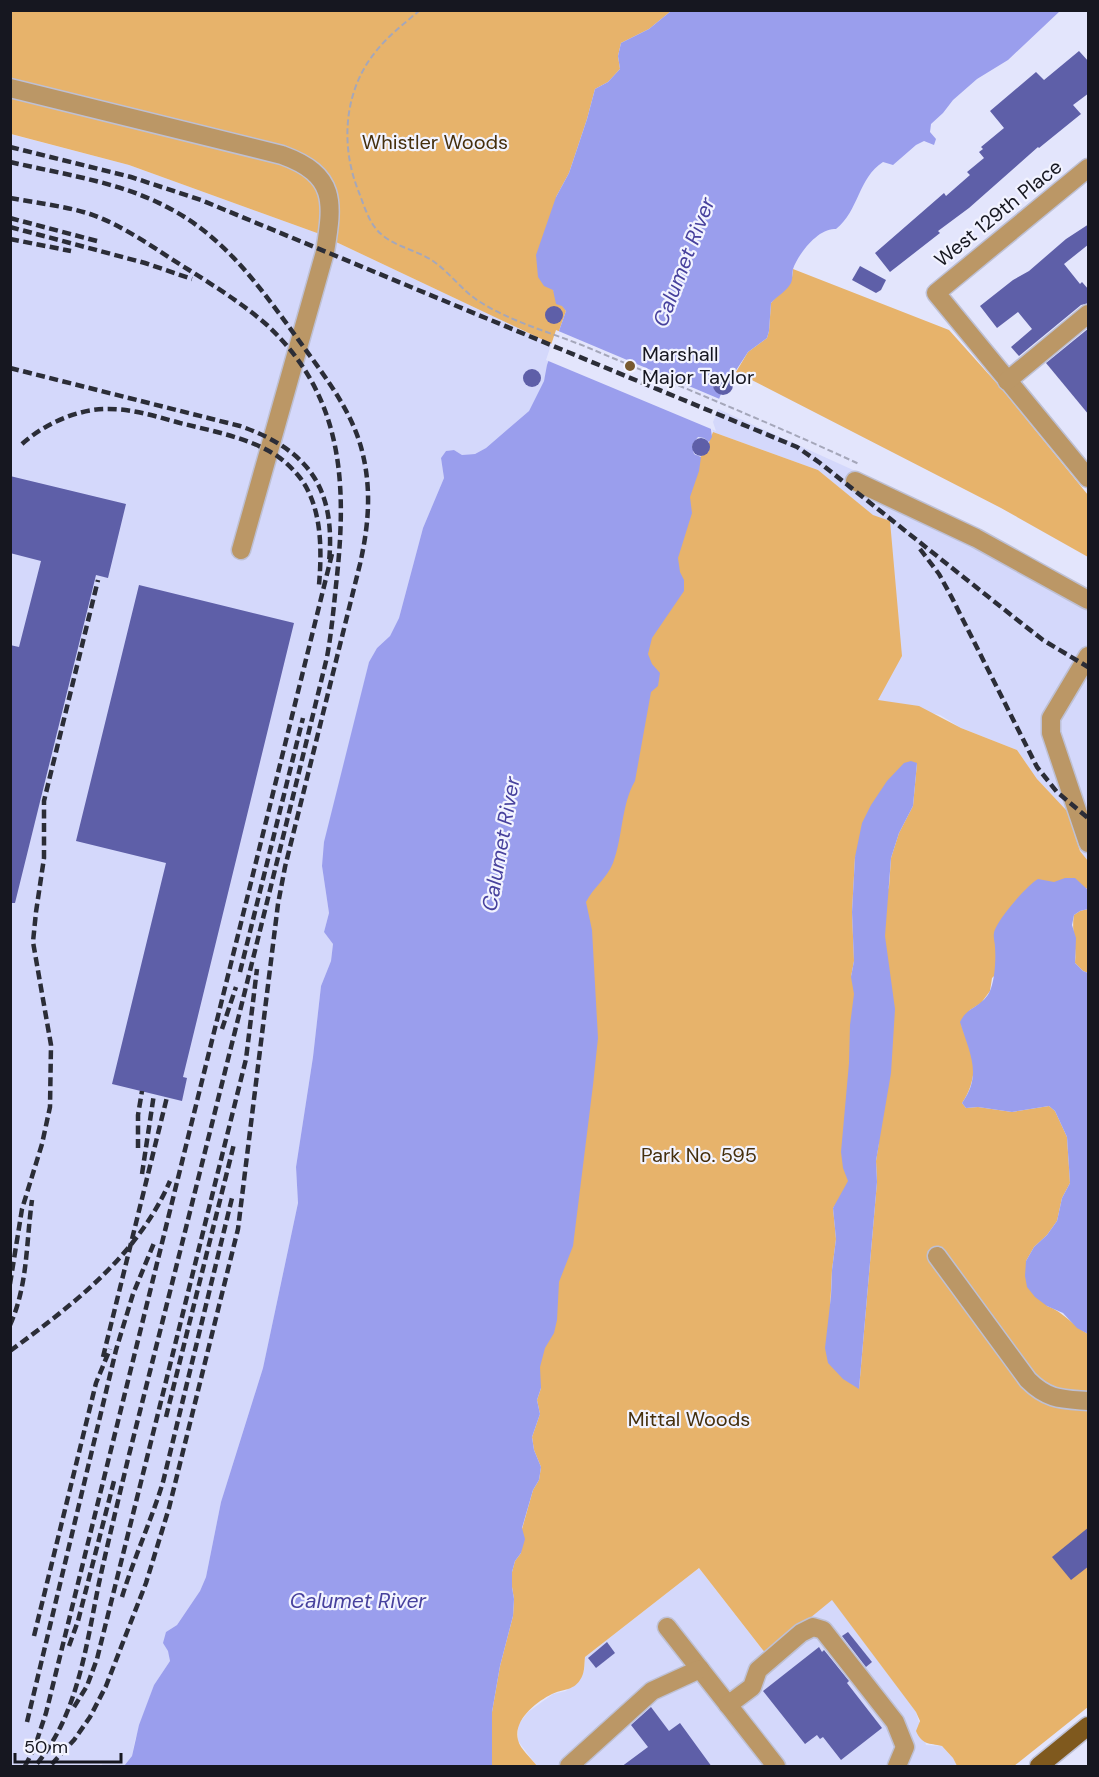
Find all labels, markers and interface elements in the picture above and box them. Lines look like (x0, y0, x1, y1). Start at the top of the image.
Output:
park label: Whistler Woods (362, 129, 508, 155)
street label: West 129th Place (929, 154, 1067, 272)
water label: Calumet River (647, 192, 722, 331)
place label: Marshall Major Taylor (642, 341, 754, 390)
marker: Marshall Major Taylor (623, 359, 637, 373)
water label: Calumet River (475, 773, 527, 914)
park label: Park No. 595 (641, 1142, 757, 1168)
park label: Mittal Woods (628, 1406, 750, 1432)
water label: Calumet River (290, 1587, 427, 1615)
scale bar (15, 1726, 122, 1764)
text: 50 m (24, 1735, 68, 1759)

